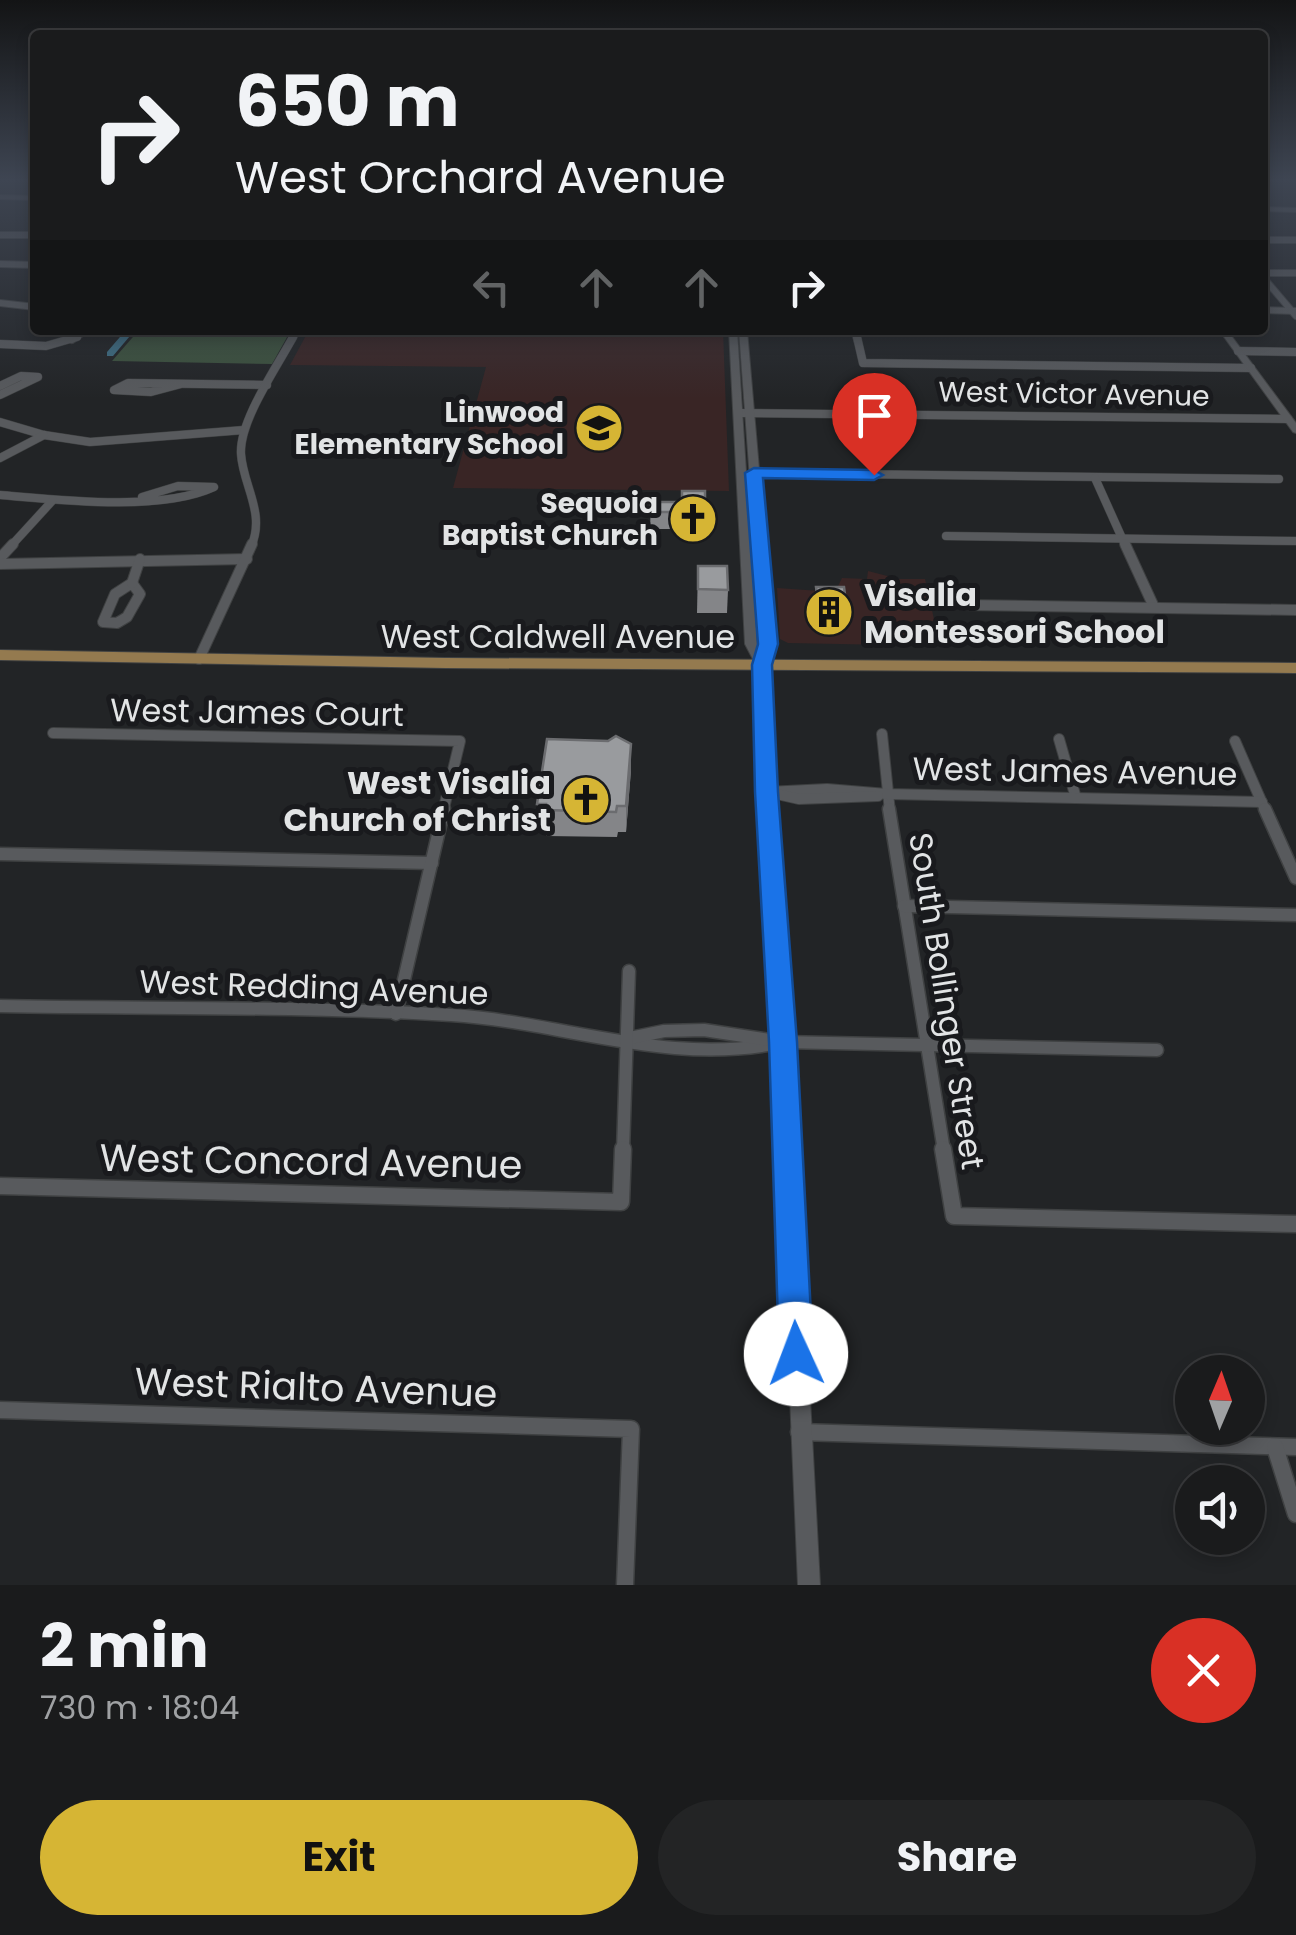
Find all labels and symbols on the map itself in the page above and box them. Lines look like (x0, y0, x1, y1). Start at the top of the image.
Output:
street label: West Victor Avenue (938, 372, 1210, 416)
pin (832, 373, 917, 476)
place label: Linwood Elementary School (295, 393, 564, 464)
school or university icon: Linwood Elementary School (573, 402, 625, 454)
place label: Sequoia Baptist Church (442, 484, 658, 555)
church icon: Sequoia Baptist Church (667, 493, 719, 545)
place label: Visalia Montessori School (864, 572, 1165, 654)
building icon: Visalia Montessori School (803, 586, 855, 638)
street label: West Caldwell Avenue (381, 614, 735, 659)
street label: West James Court (110, 687, 404, 737)
street label: West James Avenue (912, 746, 1238, 796)
place label: West Visalia Church of Christ (283, 760, 551, 842)
church icon: West Visalia Church of Christ (560, 774, 612, 826)
street label: South Bollinger Street (898, 829, 996, 1173)
street label: West Redding Avenue (139, 958, 489, 1016)
street label: West Concord Avenue (99, 1131, 523, 1191)
position arrow (744, 1302, 848, 1406)
street label: West Rialto Avenue (134, 1354, 498, 1420)
north arrow (1175, 1355, 1265, 1445)

